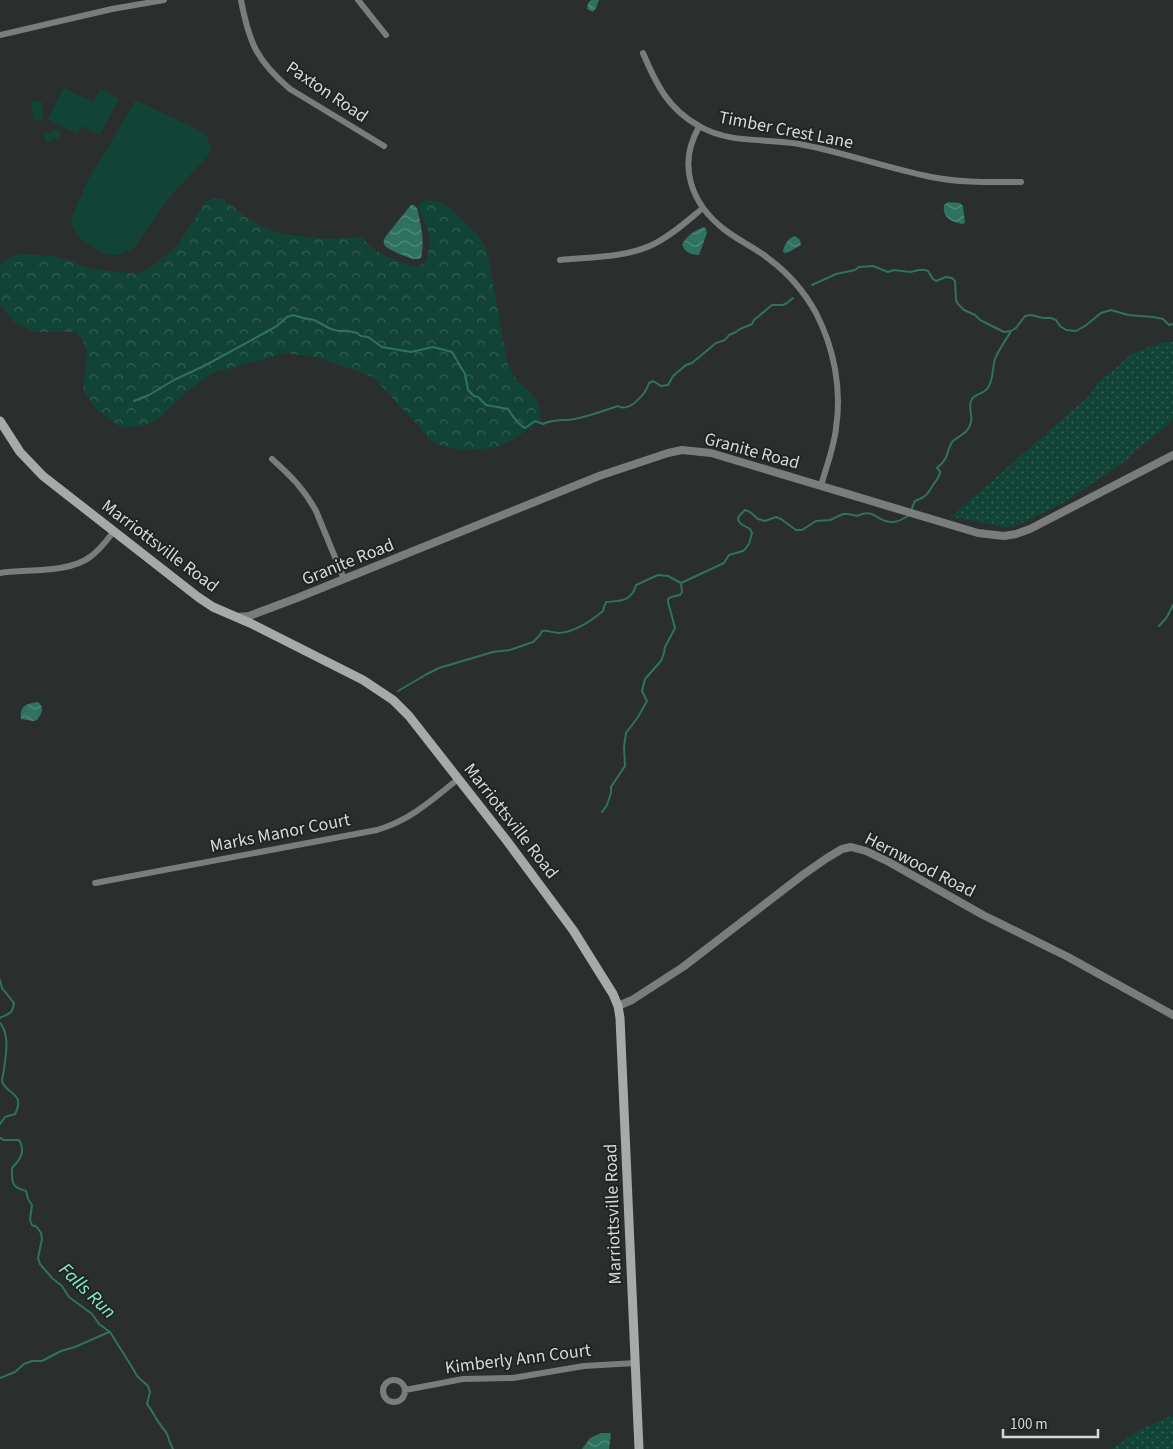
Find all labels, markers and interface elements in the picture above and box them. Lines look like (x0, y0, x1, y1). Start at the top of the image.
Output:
street label: Paxton Road (281, 55, 373, 129)
street label: Timber Crest Lane (717, 105, 855, 155)
street label: Granite Road (702, 426, 802, 476)
street label: Marriottsville Road (96, 494, 224, 598)
street label: Granite Road (298, 532, 398, 592)
street label: Marriottsville Road (458, 758, 564, 884)
street label: Marks Manor Court (208, 807, 352, 859)
street label: Hernwood Road (860, 826, 980, 904)
street label: Marriottsville Road (598, 1143, 628, 1285)
water label: Falls Run (52, 1257, 122, 1325)
street label: Kimberly Ann Court (444, 1338, 592, 1380)
scale bar (1003, 1406, 1098, 1438)
text: 100 m (1010, 1414, 1048, 1435)

